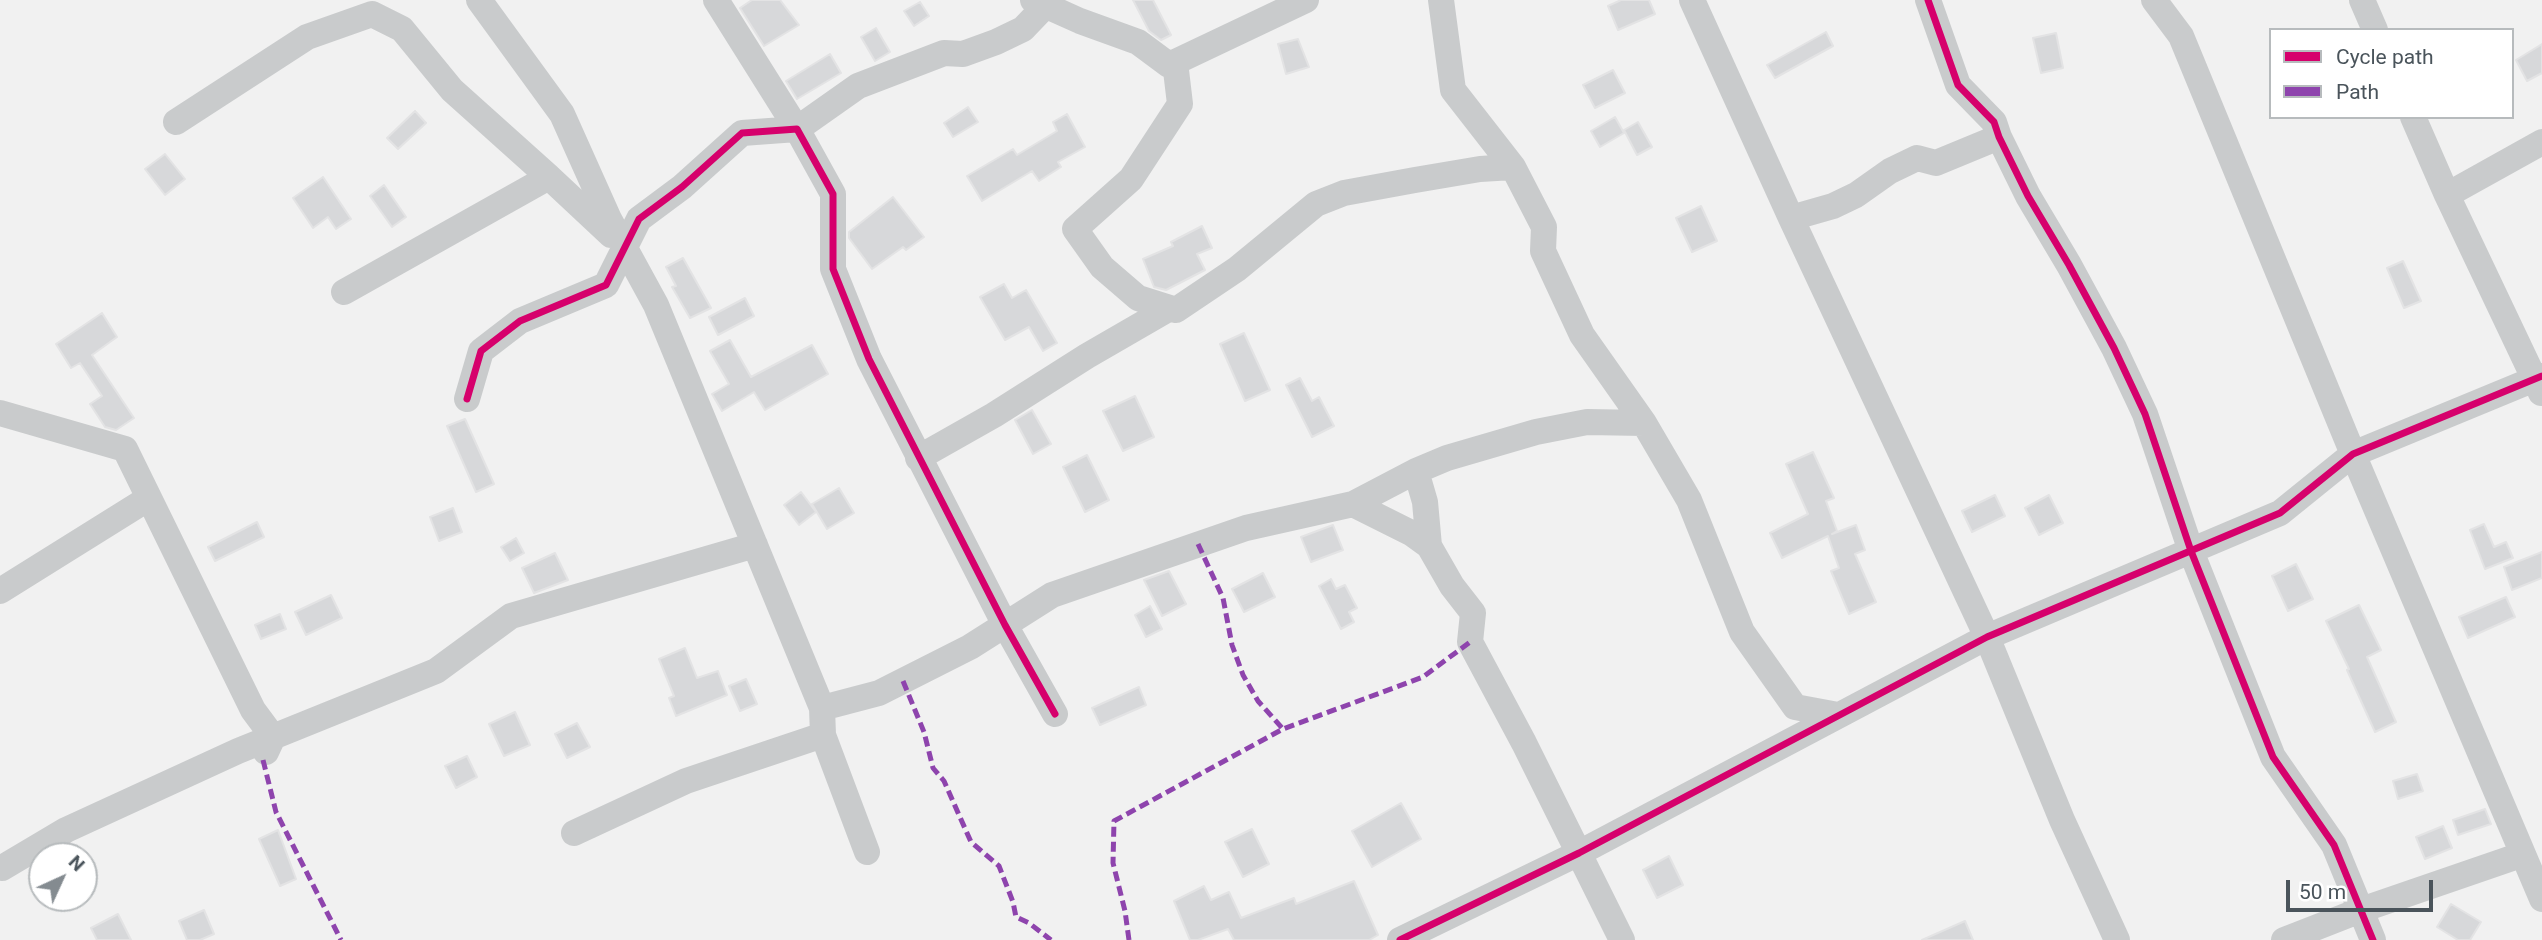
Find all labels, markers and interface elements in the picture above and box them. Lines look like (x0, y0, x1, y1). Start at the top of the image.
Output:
legend (2269, 28, 2514, 119)
text: Cycle path (2336, 45, 2434, 69)
text: Path (2336, 80, 2379, 104)
north arrow (28, 842, 98, 912)
text: N (64, 850, 90, 876)
scale bar (2290, 866, 2437, 910)
text: 50 m (2299, 880, 2346, 904)

